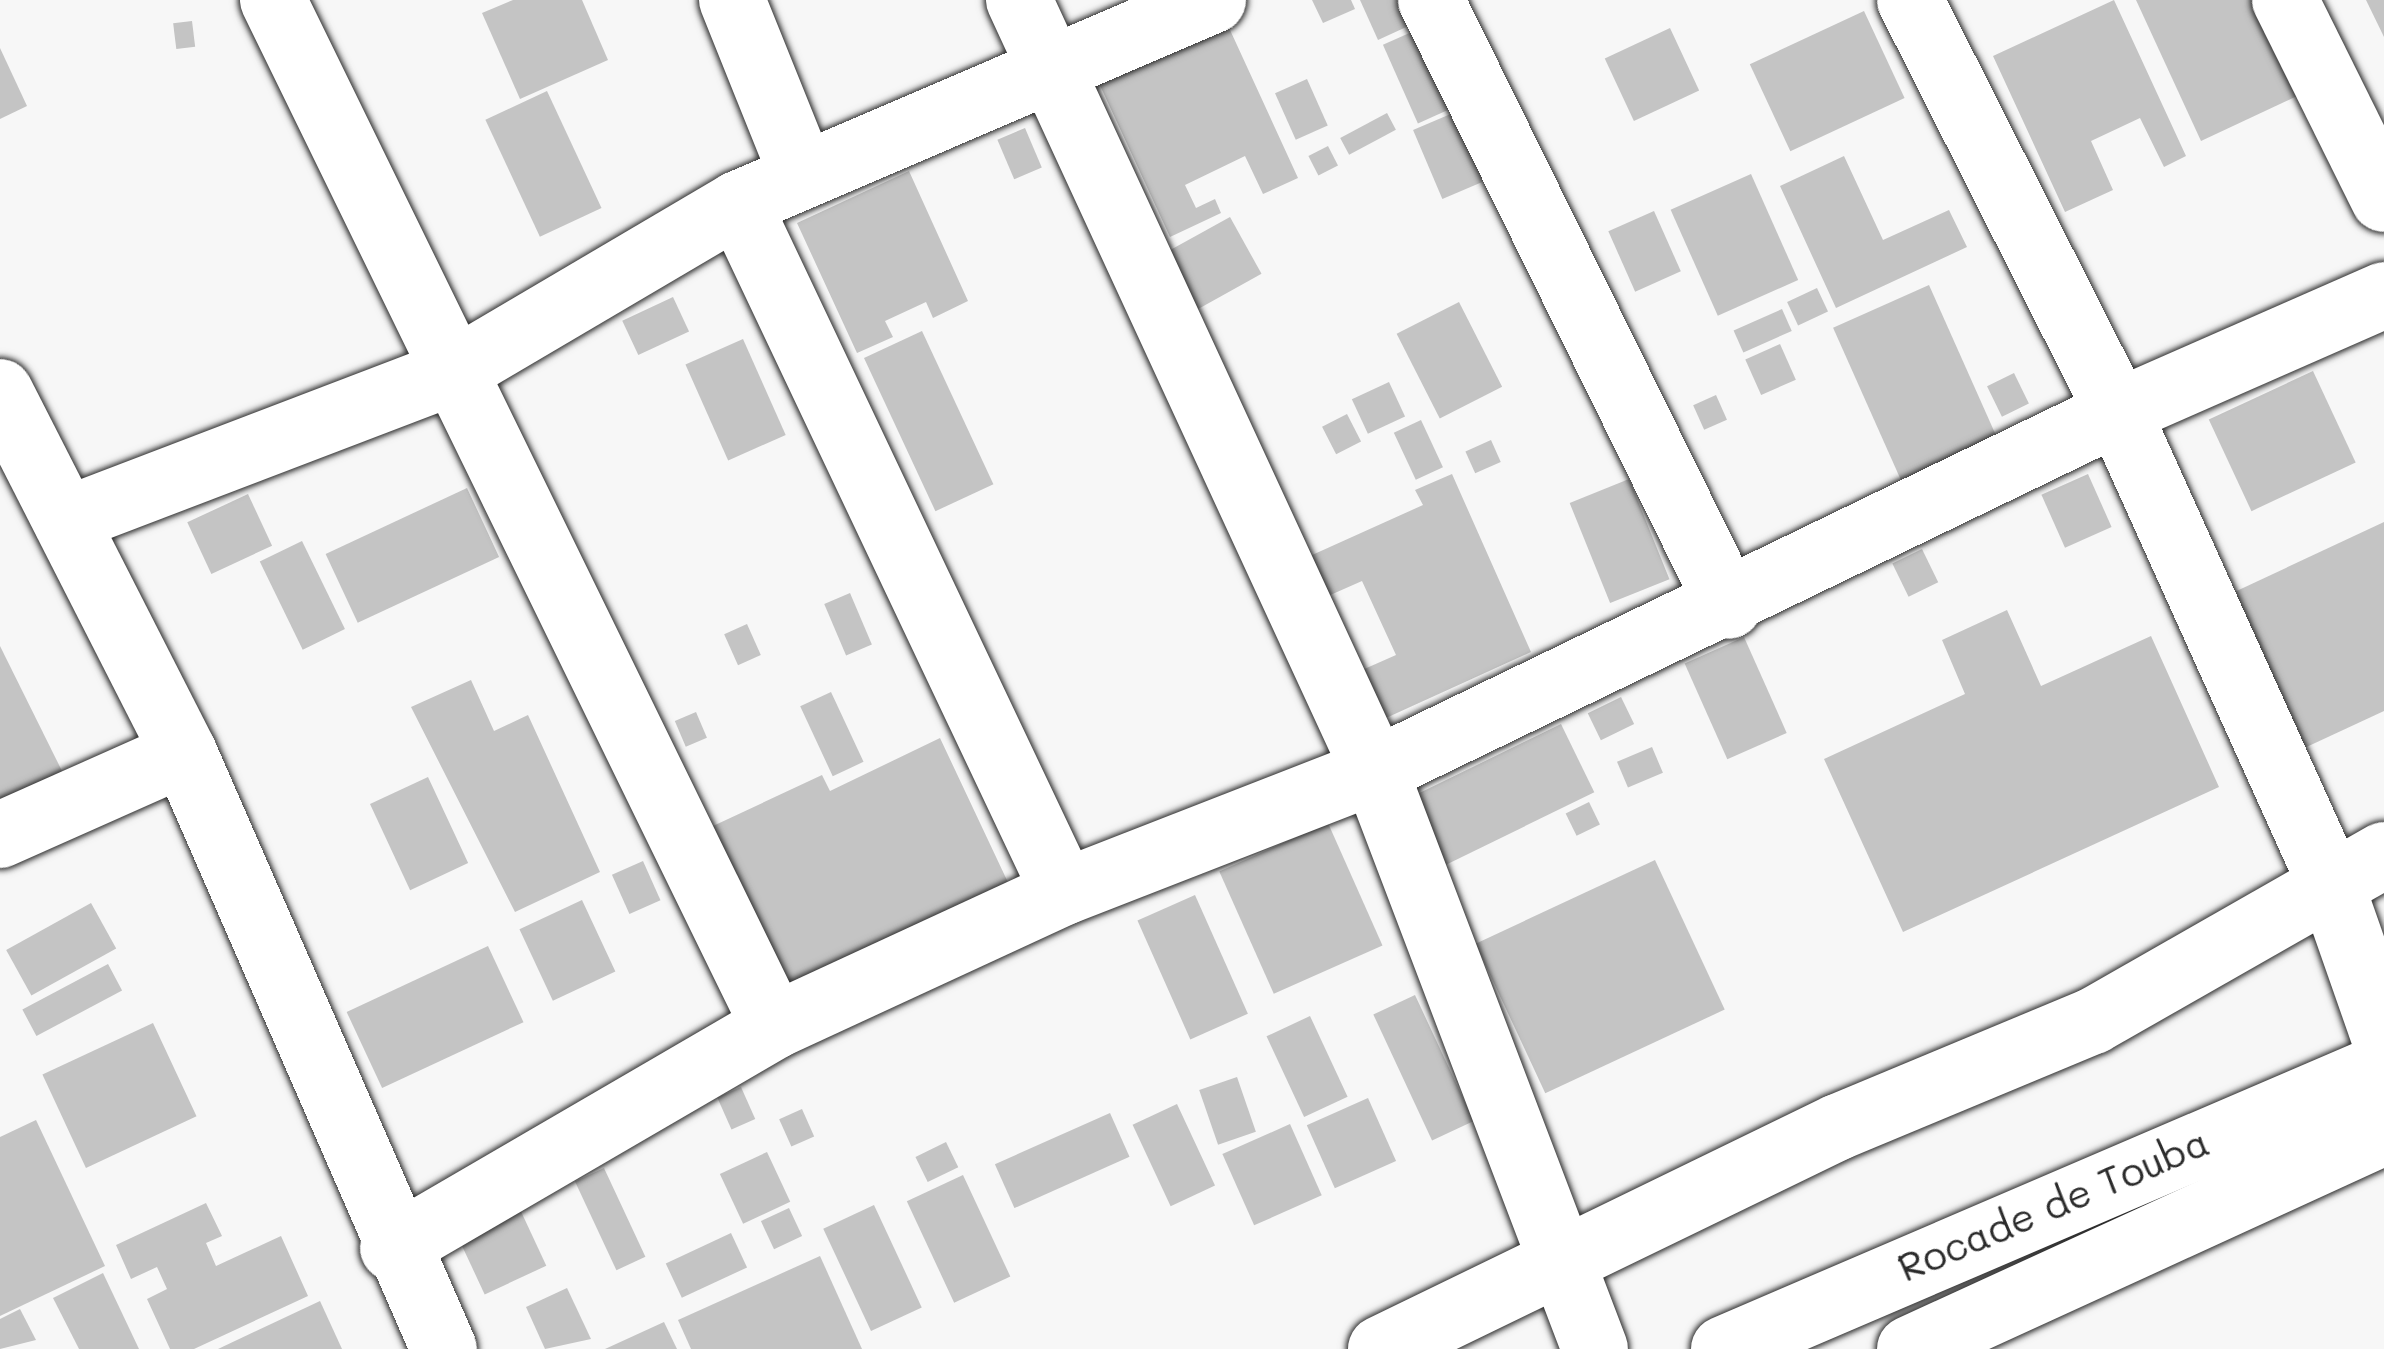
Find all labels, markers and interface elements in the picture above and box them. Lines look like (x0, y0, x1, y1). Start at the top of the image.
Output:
street label: Rocade de Touba (1890, 1117, 2216, 1291)

